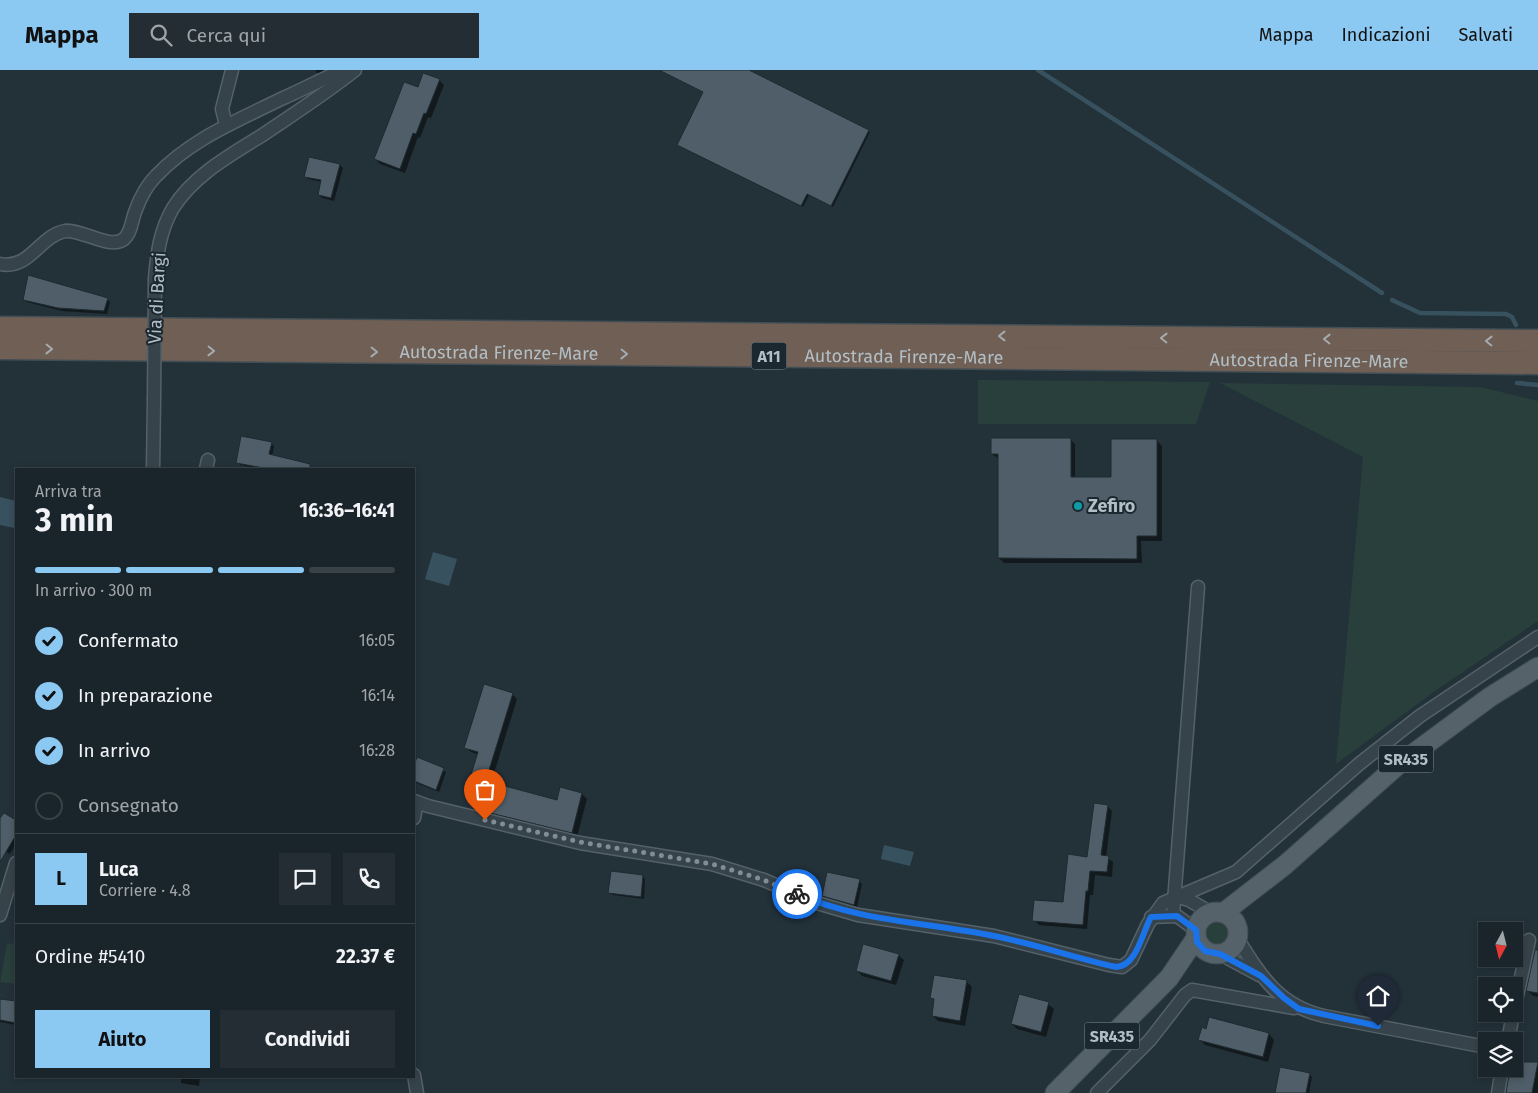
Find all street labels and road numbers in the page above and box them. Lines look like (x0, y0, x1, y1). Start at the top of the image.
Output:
street label: Via di Bargi (144, 251, 170, 345)
street label: Autostrada Firenze-Mare (399, 341, 599, 365)
road number: A11 (752, 342, 786, 370)
street label: Autostrada Firenze-Mare (804, 345, 1004, 369)
street label: Autostrada Firenze-Mare (1209, 349, 1408, 373)
road number: SR435 (1378, 746, 1434, 772)
road number: SR435 (1084, 1022, 1140, 1049)

